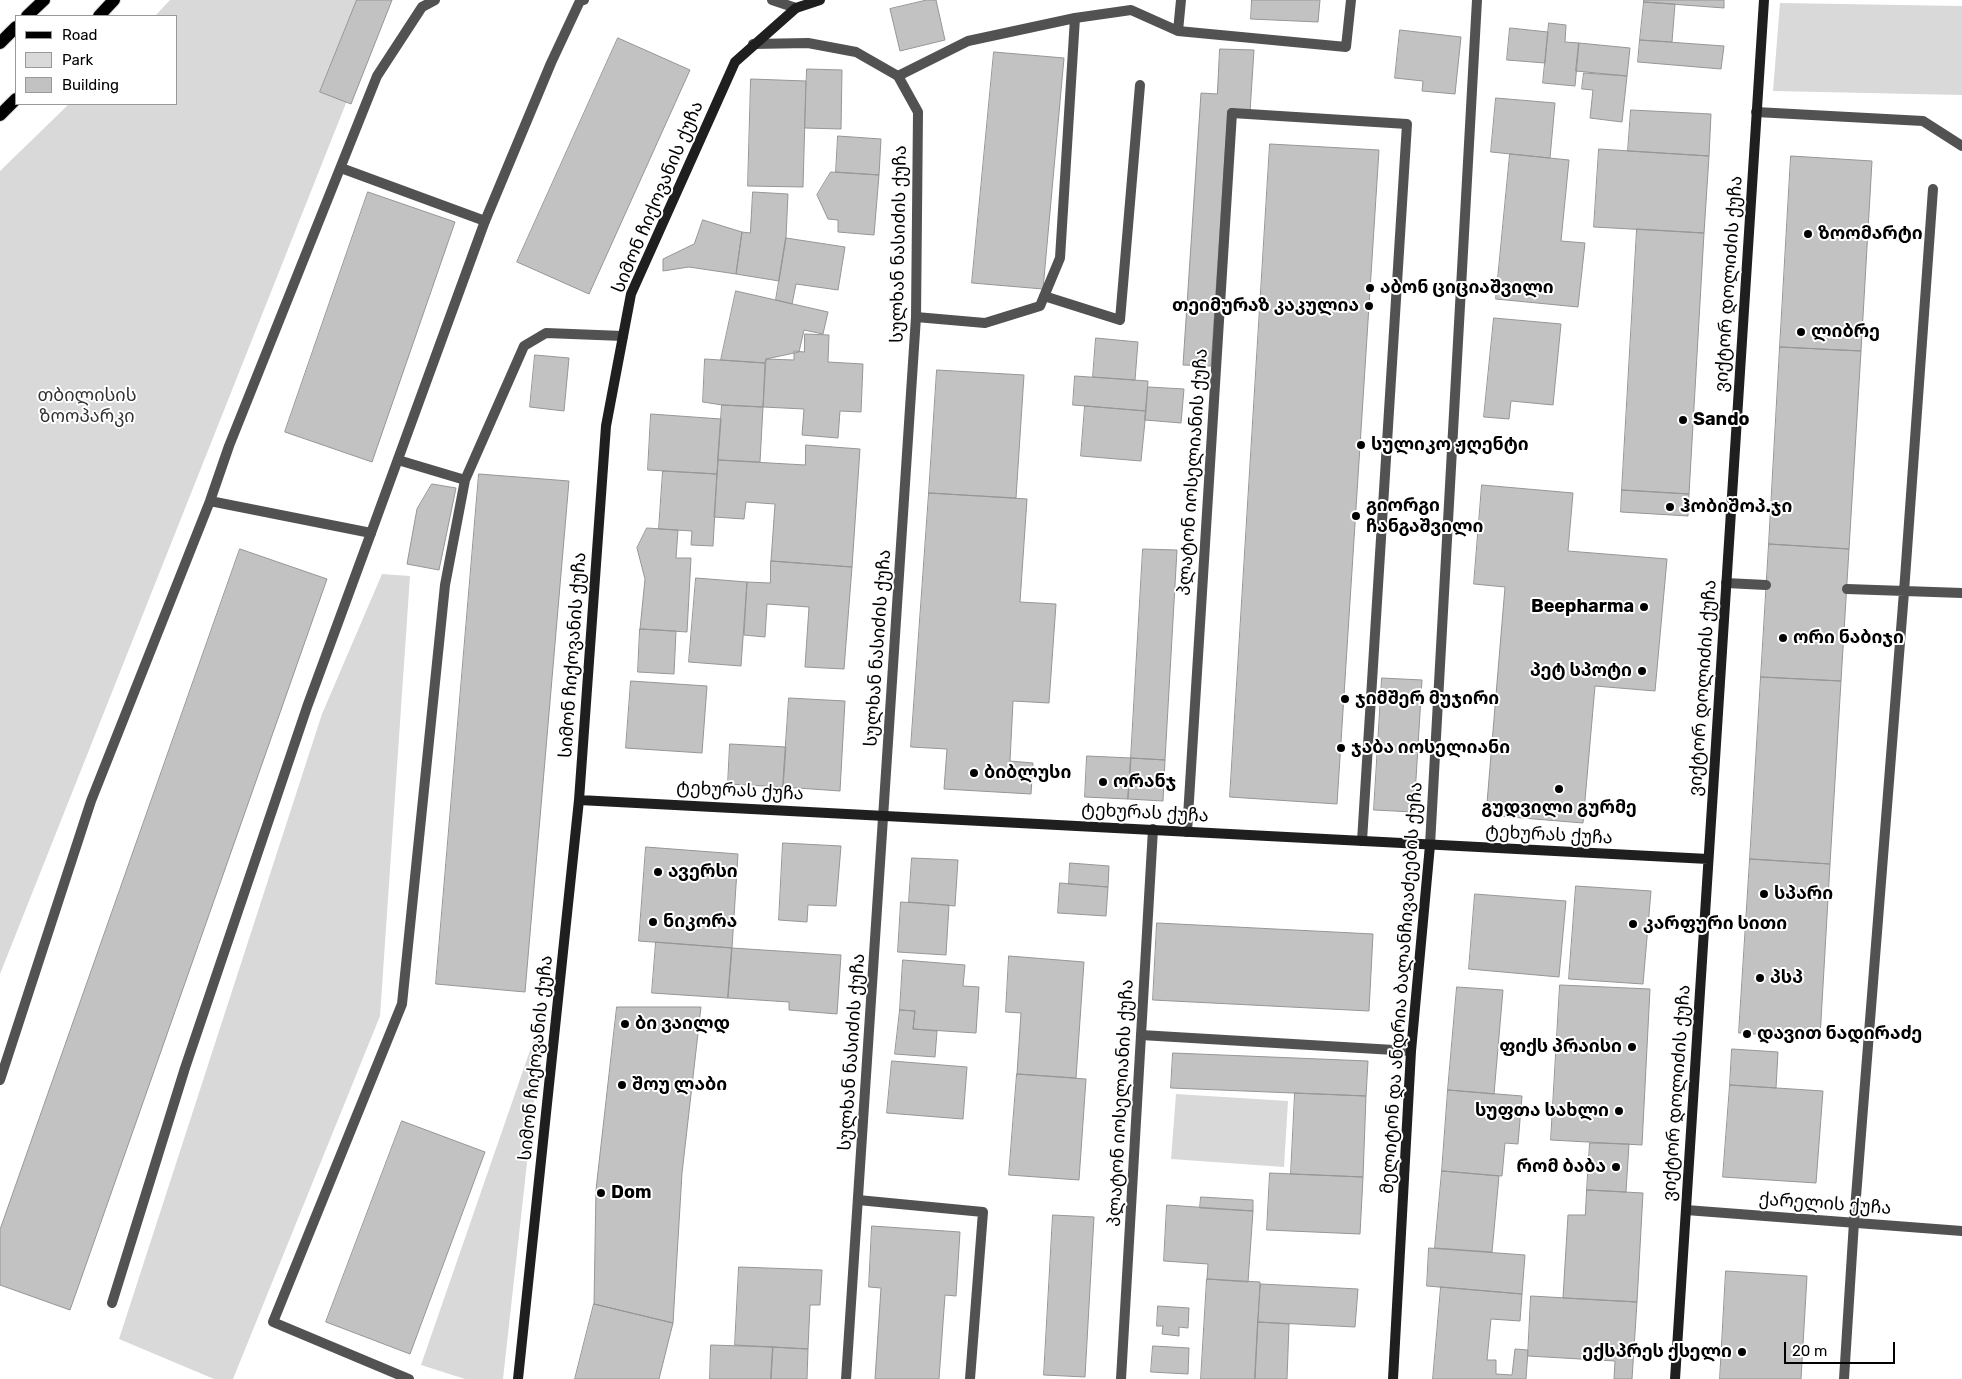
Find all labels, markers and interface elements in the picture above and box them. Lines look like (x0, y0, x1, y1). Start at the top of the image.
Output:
legend (15, 15, 178, 105)
text: Road (62, 26, 98, 44)
text: Park (62, 51, 93, 69)
text: Building (62, 76, 119, 94)
street label: სიმონ ჩიქოვანის ქუჩა (608, 98, 708, 296)
street label: სულხან ნასიძის ქუჩა (886, 145, 912, 343)
street label: ვიქტორ დოლიძის ქუჩა (1711, 175, 1747, 393)
place label: ზოომარტი (1818, 223, 1923, 245)
marker: ზოომარტი (1802, 228, 1814, 240)
place label: აბონ ციციაშვილი (1380, 277, 1554, 299)
marker: აბონ ციციაშვილი (1364, 282, 1376, 294)
place label: თეიმურაზ კაკულია (1172, 295, 1359, 317)
marker: თეიმურაზ კაკულია (1363, 300, 1375, 312)
place label: ლიბრე (1811, 321, 1880, 343)
marker: ლიბრე (1795, 326, 1807, 338)
street label: პლატონ იოსელიანის ქუჩა (1174, 348, 1212, 596)
park label: თბილისის ზოოპარკი (37, 385, 137, 428)
place label: Sando (1693, 409, 1749, 431)
marker: Sando (1677, 414, 1689, 426)
place label: სულიკო ჟღენტი (1371, 434, 1529, 456)
marker: სულიკო ჟღენტი (1355, 439, 1367, 451)
place label: გიორგი ჩანგაშვილი (1366, 495, 1483, 538)
place label: ჰობიშოპ.ჯი (1680, 496, 1792, 518)
marker: ჰობიშოპ.ჯი (1664, 501, 1676, 513)
marker: გიორგი ჩანგაშვილი (1350, 510, 1362, 522)
street label: სულხან ნასიძის ქუჩა (860, 549, 896, 747)
street label: სიმონ ჩიქოვანის ქუჩა (555, 551, 591, 759)
street label: ვიქტორ დოლიძის ქუჩა (1685, 579, 1721, 797)
place label: Beepharma (1531, 596, 1634, 618)
marker: Beepharma (1638, 601, 1650, 613)
place label: ორი ნაბიჯი (1793, 627, 1904, 649)
marker: ორი ნაბიჯი (1777, 632, 1789, 644)
place label: პეტ სპოტი (1530, 660, 1632, 682)
marker: პეტ სპოტი (1636, 665, 1648, 677)
place label: ჯიმშერ მუჯირი (1355, 688, 1499, 710)
marker: ჯიმშერ მუჯირი (1339, 693, 1351, 705)
place label: ჯაბა იოსელიანი (1351, 737, 1510, 759)
marker: ჯაბა იოსელიანი (1335, 742, 1347, 754)
place label: ბიბლუსი (984, 762, 1071, 784)
marker: ბიბლუსი (968, 767, 980, 779)
place label: ორანჯ (1113, 771, 1176, 793)
marker: ორანჯ (1097, 776, 1109, 788)
street label: ტეხურას ქუჩა (676, 777, 804, 805)
street label: მელიტონ და ანდრია ბალანჩივაძეების ქუჩა (1377, 781, 1427, 1195)
marker: გუდვილი გურმე (1553, 783, 1565, 795)
place label: გუდვილი გურმე (1481, 797, 1637, 819)
street label: ტეხურას ქუჩა (1081, 799, 1209, 827)
street label: ტეხურას ქუჩა (1485, 821, 1613, 849)
place label: ავერსი (668, 861, 738, 883)
marker: ავერსი (652, 866, 664, 878)
place label: სპარი (1774, 883, 1833, 905)
marker: სპარი (1758, 888, 1770, 900)
place label: ნიკორა (663, 911, 737, 933)
place label: კარფური სითი (1643, 913, 1787, 935)
marker: ნიკორა (647, 916, 659, 928)
marker: კარფური სითი (1627, 918, 1639, 930)
street label: სულხან ნასიძის ქუჩა (834, 953, 870, 1151)
street label: სიმონ ჩიქოვანის ქუჩა (514, 954, 558, 1162)
place label: პსპ (1770, 967, 1803, 989)
marker: პსპ (1754, 972, 1766, 984)
street label: პლატონ იოსელიანის ქუჩა (1104, 979, 1138, 1227)
street label: ვიქტორ დოლიძის ქუჩა (1659, 984, 1695, 1202)
place label: ბი ვაილდ (635, 1013, 730, 1035)
marker: ბი ვაილდ (619, 1018, 631, 1030)
place label: დავით ნადირაძე (1757, 1023, 1922, 1045)
marker: დავით ნადირაძე (1741, 1028, 1753, 1040)
place label: ფიქს პრაისი (1499, 1036, 1622, 1058)
marker: ფიქს პრაისი (1626, 1041, 1638, 1053)
place label: შოუ ლაბი (632, 1074, 727, 1096)
marker: შოუ ლაბი (616, 1079, 628, 1091)
place label: სუფთა სახლი (1475, 1100, 1609, 1122)
marker: სუფთა სახლი (1613, 1105, 1625, 1117)
place label: რომ ბაბა (1517, 1156, 1606, 1178)
marker: რომ ბაბა (1610, 1161, 1622, 1173)
place label: Dom (611, 1182, 651, 1204)
marker: Dom (595, 1187, 607, 1199)
street label: ქარელის ქუჩა (1758, 1189, 1892, 1219)
scale bar (1787, 1332, 1898, 1364)
place label: ექსპრეს ქსელი (1582, 1341, 1732, 1363)
text: 20 m (1792, 1342, 1827, 1360)
marker: ექსპრეს ქსელი (1736, 1346, 1748, 1358)

